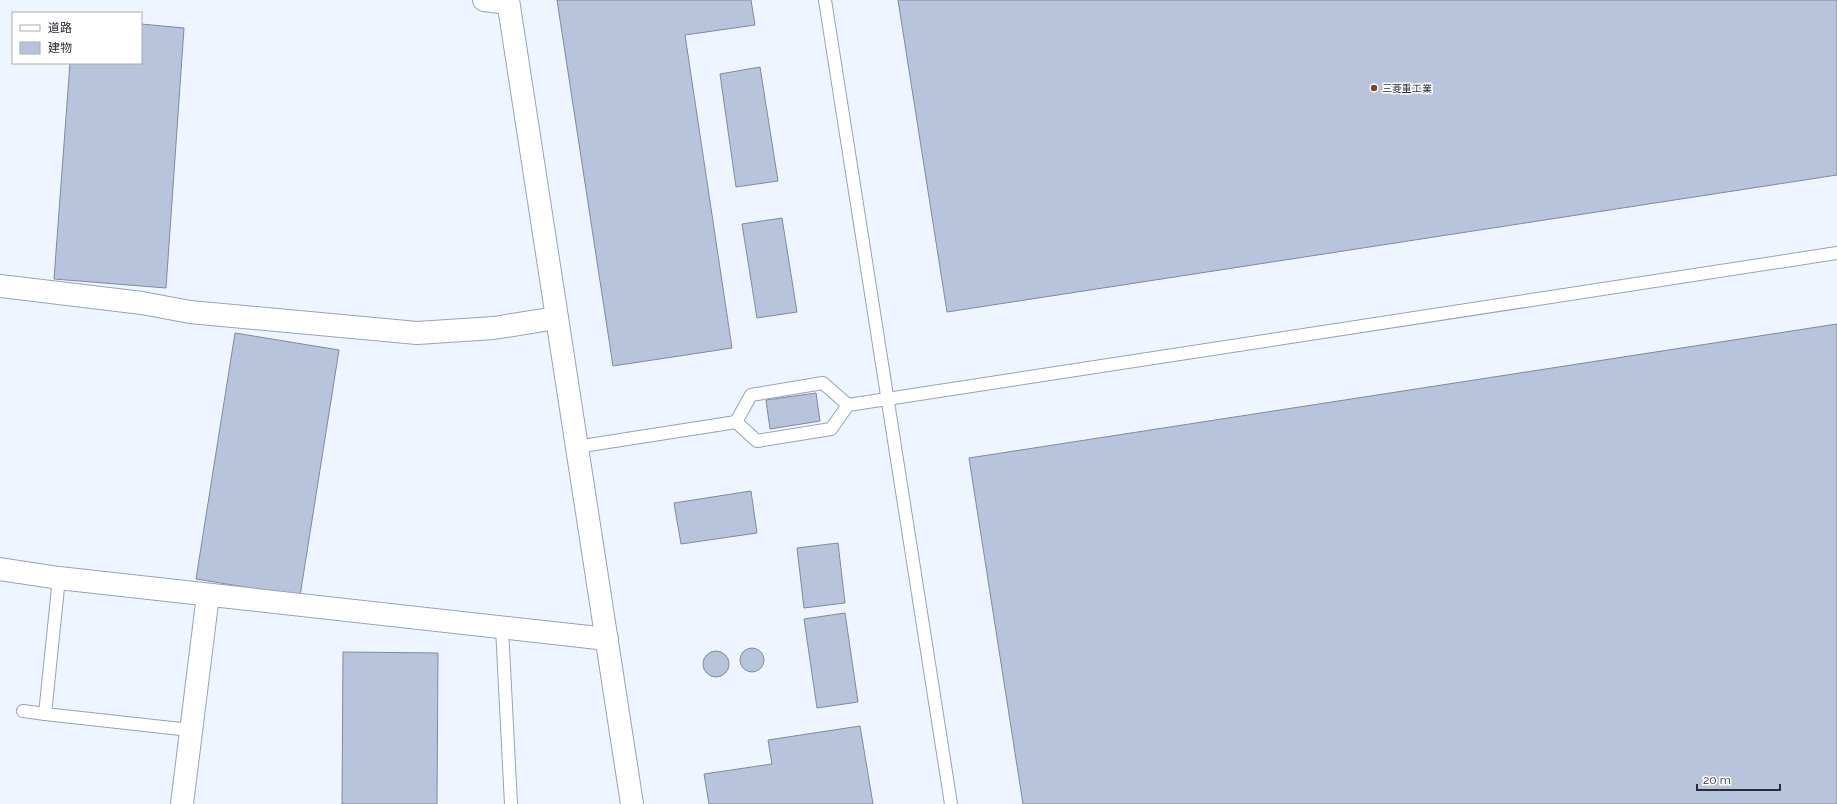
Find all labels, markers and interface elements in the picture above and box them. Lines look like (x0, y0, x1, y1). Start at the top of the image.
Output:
legend (12, 12, 142, 64)
text: 道路 (48, 21, 72, 35)
text: 建物 (48, 41, 72, 55)
marker: 三菱重工業 (1369, 83, 1379, 93)
place label: 三菱重工業 (1382, 83, 1432, 94)
scale bar (1697, 766, 1780, 792)
text: 20 m (1703, 773, 1731, 787)

